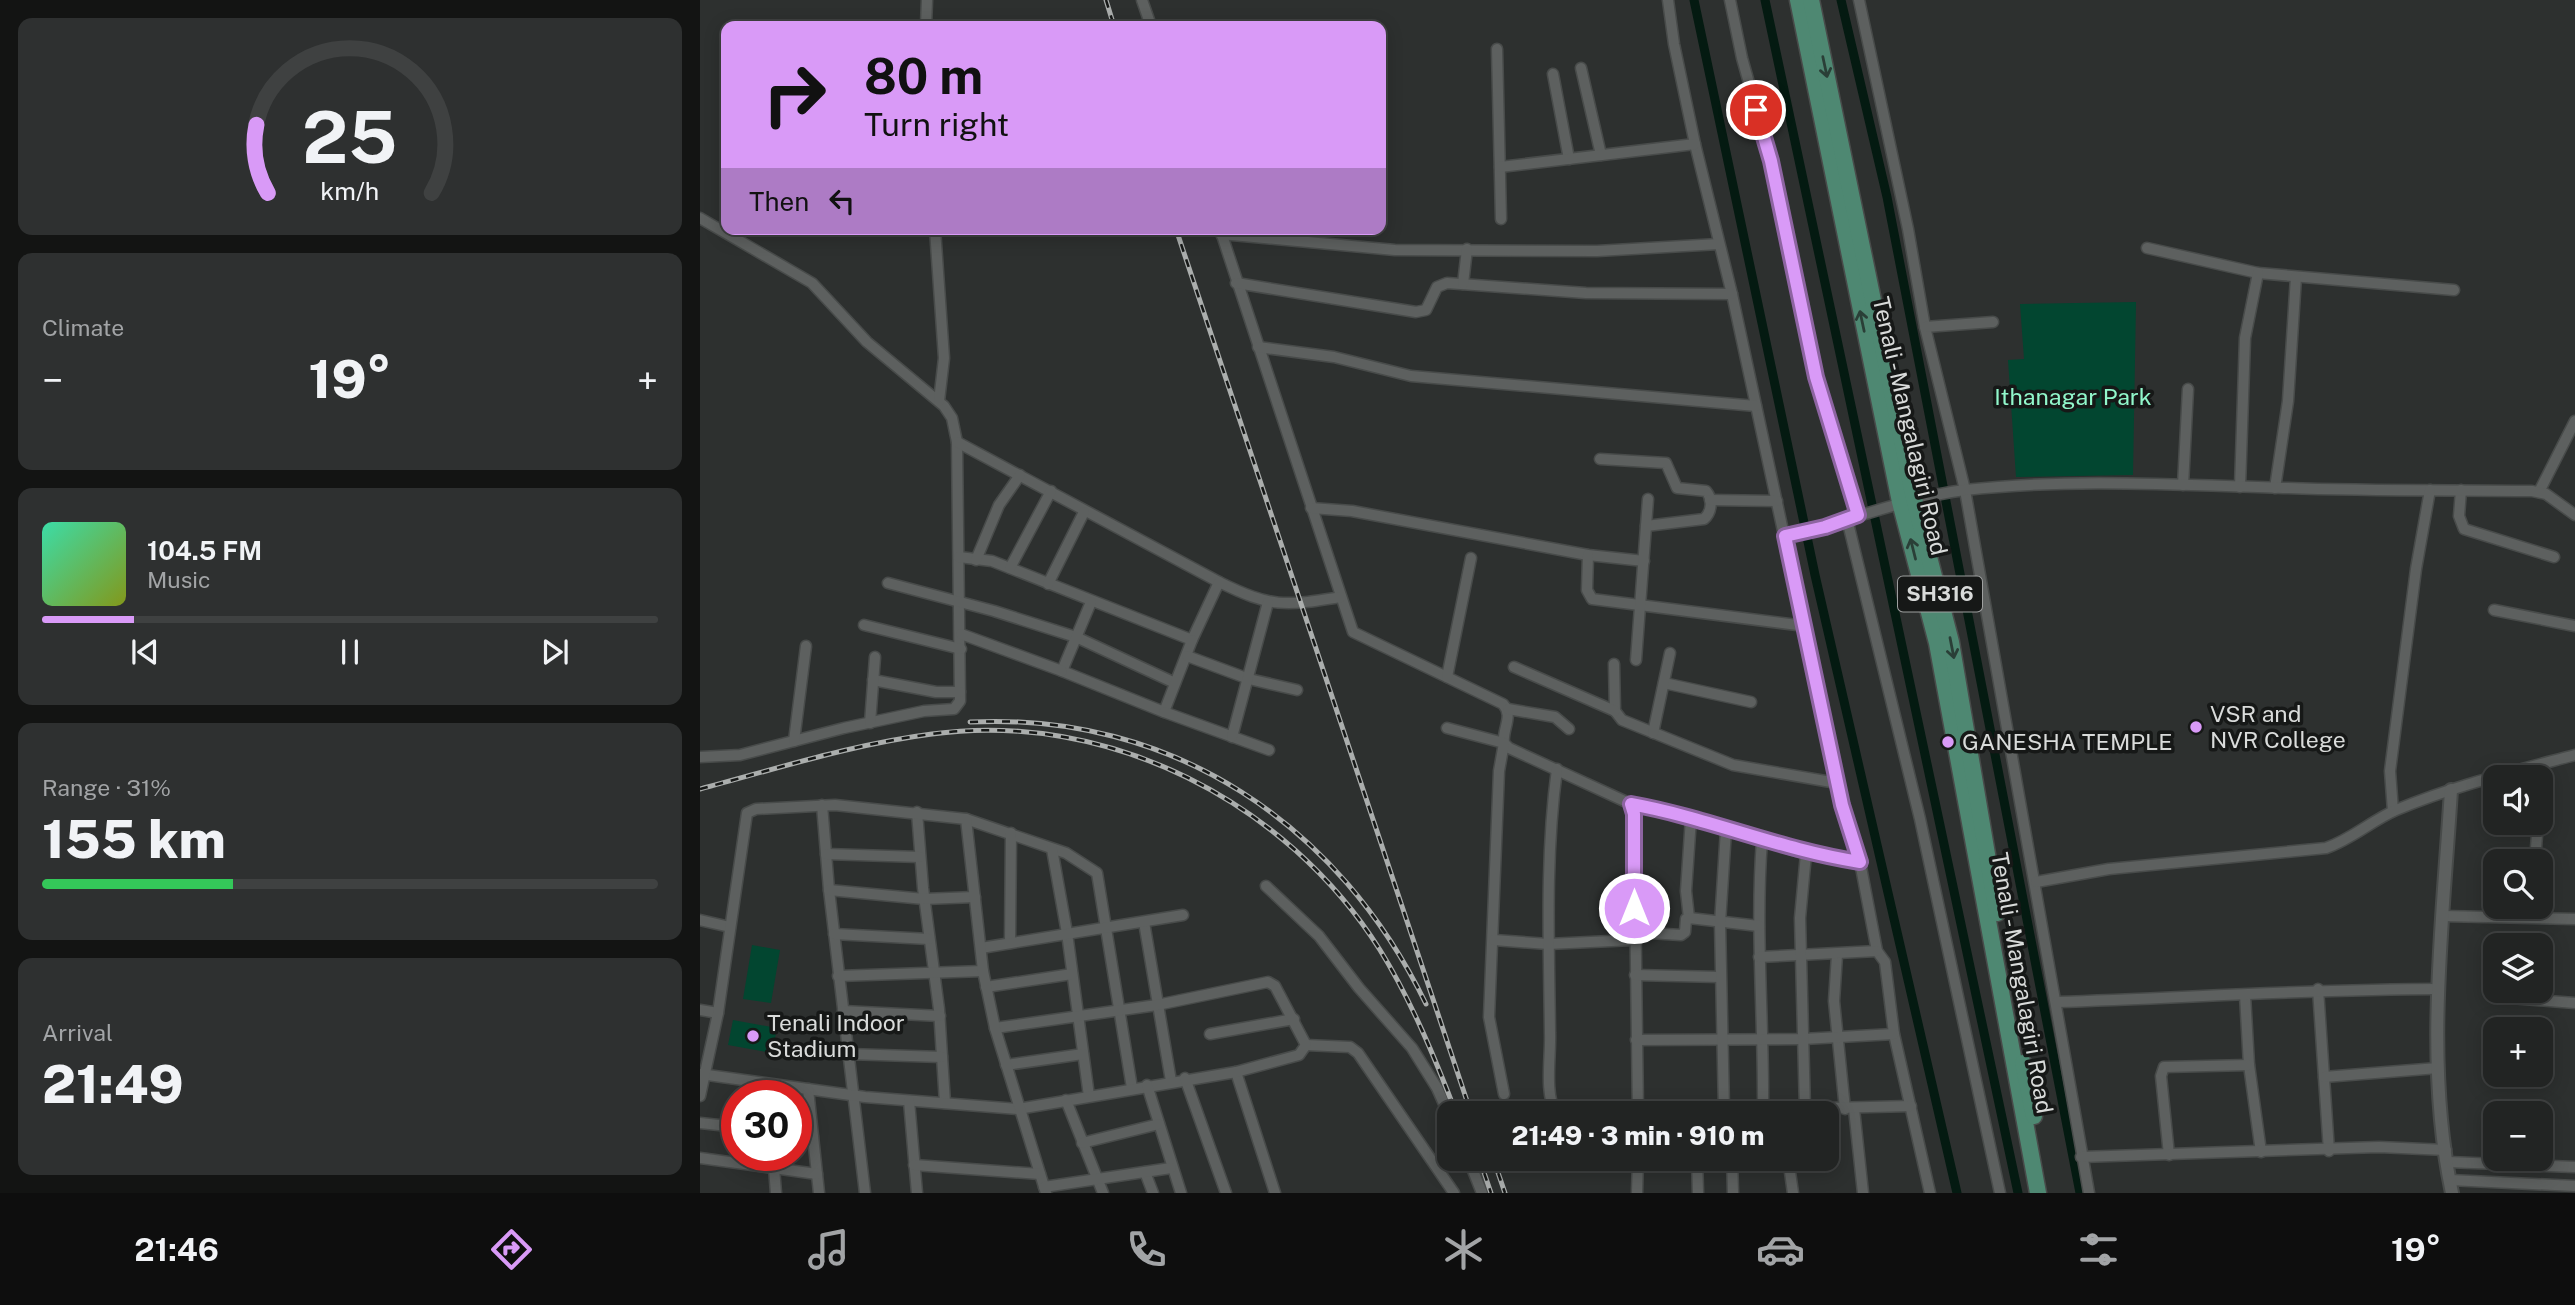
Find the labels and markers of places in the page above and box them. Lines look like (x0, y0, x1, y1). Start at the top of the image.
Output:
pin (1726, 80, 1786, 140)
place label: VSR and NVR College (2210, 700, 2346, 753)
marker: VSR and NVR College (2188, 719, 2204, 735)
place label: GANESHA TEMPLE (1962, 728, 2172, 755)
marker: GANESHA TEMPLE (1940, 734, 1956, 750)
place label: Tenali Indoor Stadium (767, 1009, 905, 1062)
marker: Tenali Indoor Stadium (745, 1028, 761, 1044)

